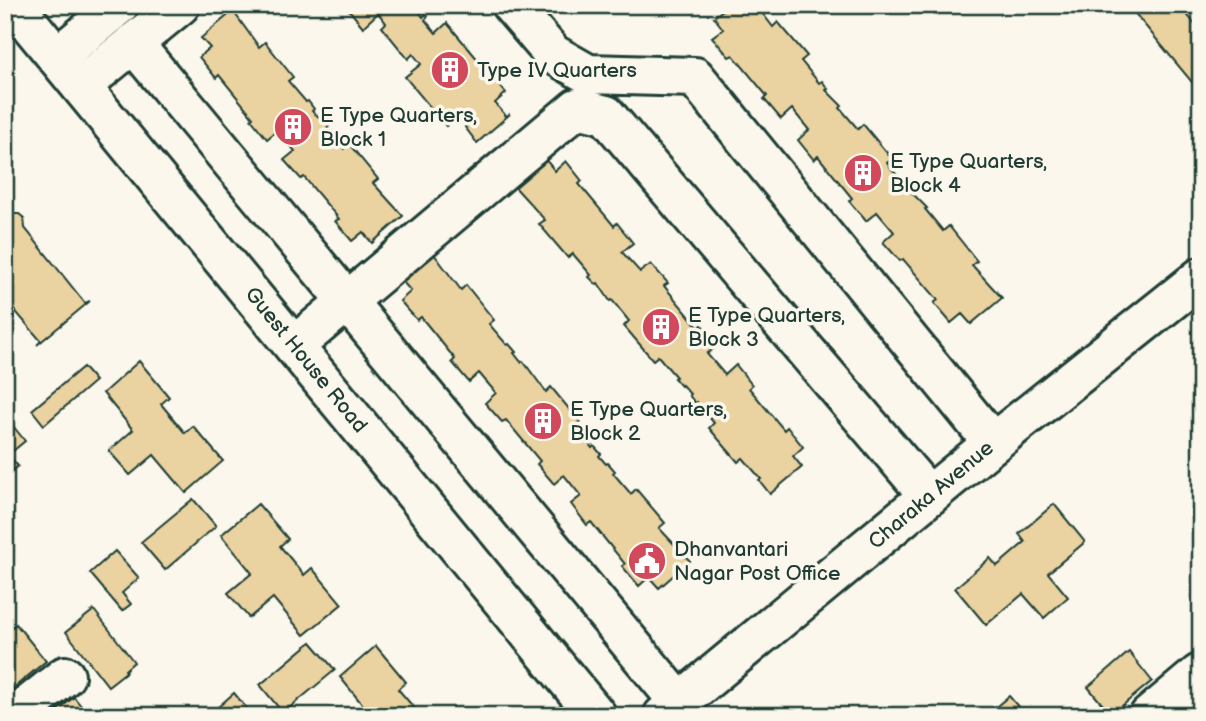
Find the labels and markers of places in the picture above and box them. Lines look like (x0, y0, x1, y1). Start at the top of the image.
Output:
building icon: Type IV Quarters (429, 49, 471, 91)
place label: Type IV Quarters (477, 58, 637, 83)
place label: E Type Quarters, Block 1 (320, 103, 477, 152)
building icon: E Type Quarters, Block 1 (272, 106, 314, 148)
place label: E Type Quarters, Block 4 (890, 149, 1047, 198)
building icon: E Type Quarters, Block 4 (842, 152, 884, 194)
place label: E Type Quarters, Block 3 (688, 303, 845, 352)
building icon: E Type Quarters, Block 3 (640, 306, 682, 348)
place label: E Type Quarters, Block 2 (570, 397, 727, 446)
building icon: E Type Quarters, Block 2 (522, 400, 564, 442)
place label: Dhanvantari Nagar Post Office (674, 537, 840, 586)
public building icon: Dhanvantari Nagar Post Office (626, 540, 668, 582)

